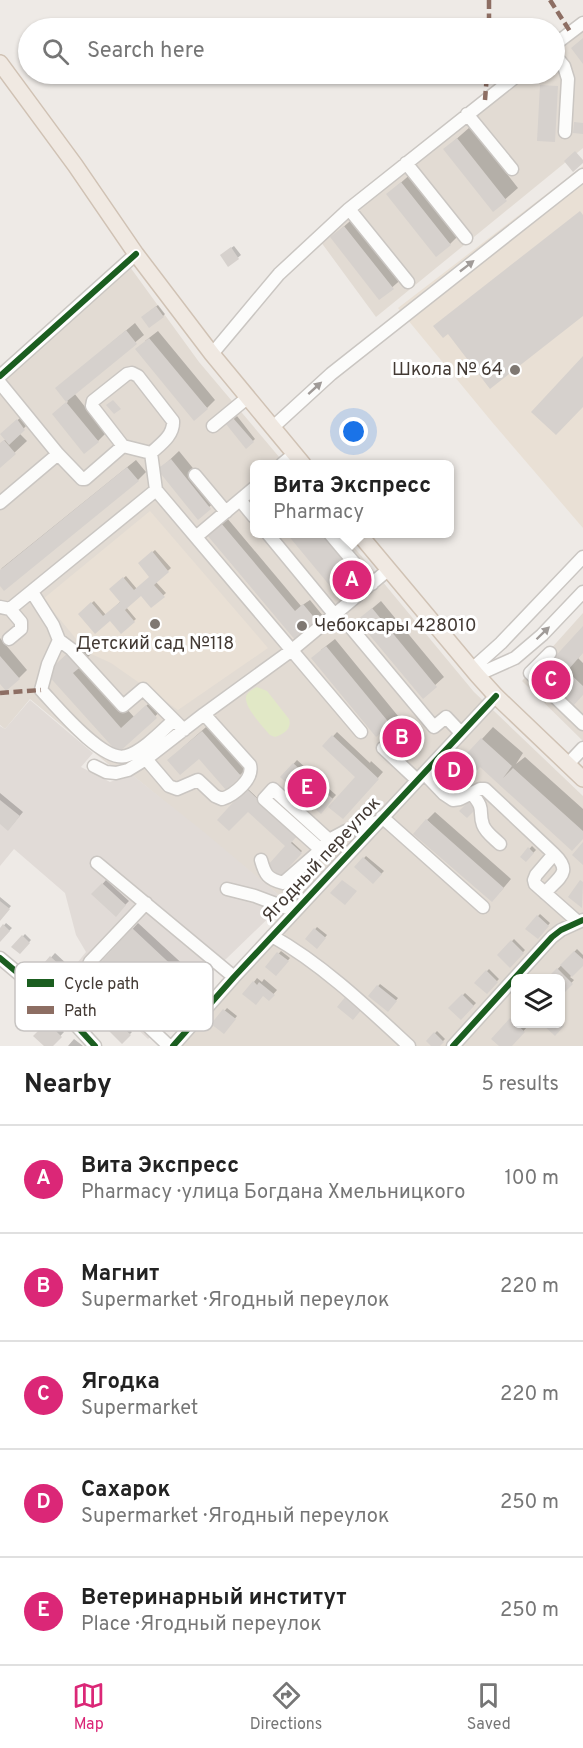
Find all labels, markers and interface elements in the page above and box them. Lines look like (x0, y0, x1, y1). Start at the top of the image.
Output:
search box (18, 18, 565, 84)
icon: search (39, 35, 72, 68)
text: Search here (87, 38, 205, 65)
one-way arrow (460, 261, 475, 273)
place label: Школа № 64 (392, 359, 503, 382)
marker: Школа № 64 (508, 363, 522, 377)
one-way arrow (308, 382, 322, 396)
your location (339, 417, 368, 446)
popup (250, 460, 454, 538)
text: Вита Экспресс (273, 473, 431, 500)
text: Pharmacy (273, 500, 364, 526)
pin: A (332, 558, 372, 602)
place label: Чебоксары 428010 (314, 615, 477, 638)
marker: Детский сад №118 (148, 617, 162, 631)
marker: Чебоксары 428010 (295, 619, 309, 633)
one-way arrow (536, 626, 551, 640)
place label: Детский сад №118 (76, 633, 234, 656)
pin: C (532, 658, 570, 702)
pin: B (382, 716, 422, 760)
pin: D (434, 748, 474, 794)
pin: E (288, 766, 326, 810)
street label: Ягодный переулок (258, 792, 386, 928)
legend (15, 962, 213, 1031)
map controls (511, 974, 565, 1028)
button: layers (511, 974, 565, 1028)
text: Cycle path (64, 975, 139, 995)
text: Path (64, 1002, 97, 1022)
text: Nearby (24, 1069, 112, 1102)
text: 5 results (482, 1072, 559, 1098)
text: Вита Экспресс (81, 1153, 239, 1180)
text: A (36, 1166, 51, 1192)
text: 100 m (504, 1166, 559, 1192)
text: Pharmacy · улица Богдана Хмельницкого (81, 1180, 466, 1206)
text: Магнит (81, 1261, 159, 1288)
text: B (37, 1274, 50, 1300)
text: 220 m (500, 1274, 559, 1300)
text: Supermarket · Ягодный переулок (81, 1288, 389, 1314)
text: Ягодка (81, 1369, 160, 1396)
text: C (37, 1382, 50, 1408)
text: 220 m (500, 1382, 559, 1408)
text: Supermarket (81, 1396, 198, 1422)
text: Сахарок (81, 1477, 171, 1504)
text: D (36, 1490, 51, 1516)
text: 250 m (500, 1490, 559, 1516)
text: Supermarket · Ягодный переулок (81, 1504, 389, 1530)
text: Ветеринарный институт (81, 1585, 347, 1612)
text: E (37, 1598, 50, 1624)
text: 250 m (500, 1598, 559, 1624)
text: Place · Ягодный переулок (81, 1612, 322, 1638)
tab: Map (72, 1679, 105, 1735)
tab: Directions (250, 1679, 322, 1735)
tab: Saved (467, 1679, 511, 1735)

